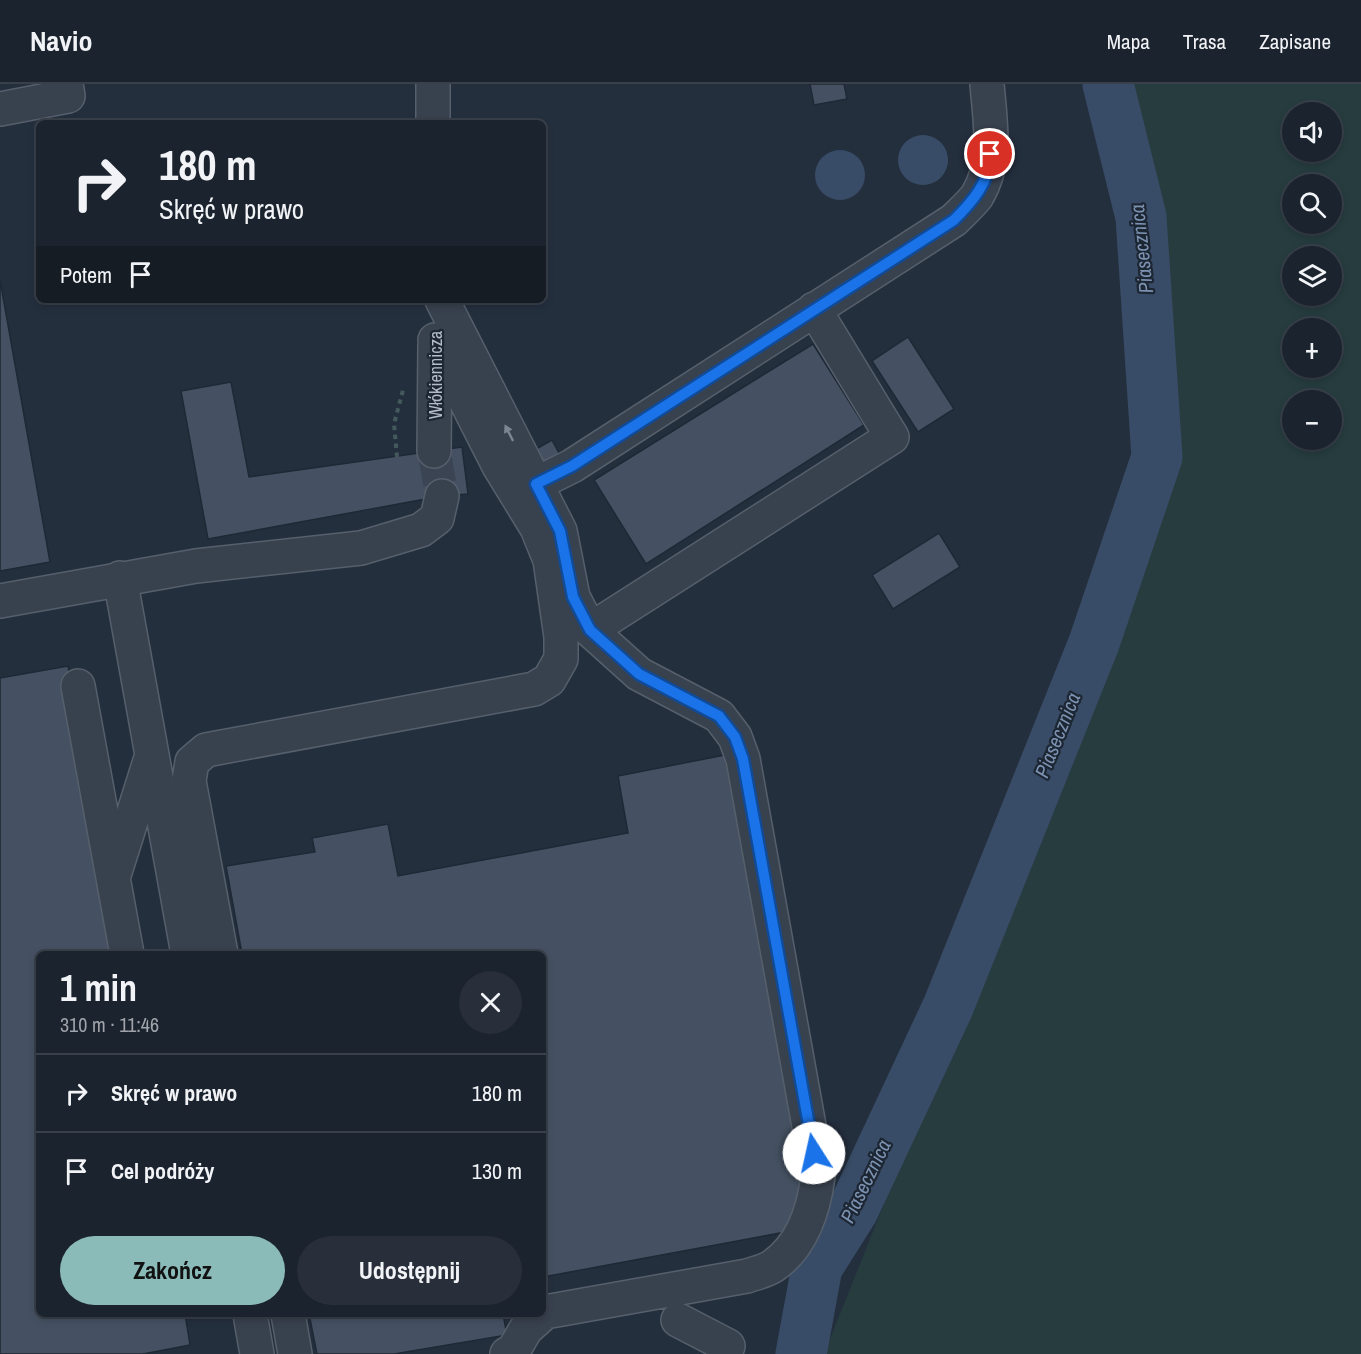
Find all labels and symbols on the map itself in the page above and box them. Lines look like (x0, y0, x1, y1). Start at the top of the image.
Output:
pin (964, 128, 1015, 179)
water label: Piasecznica (1123, 203, 1159, 295)
street label: Włókiennicza (423, 331, 448, 419)
one-way arrow (504, 424, 513, 441)
water label: Piasecznica (1028, 689, 1086, 781)
position arrow (782, 1121, 846, 1185)
water label: Piasecznica (833, 1135, 897, 1227)

